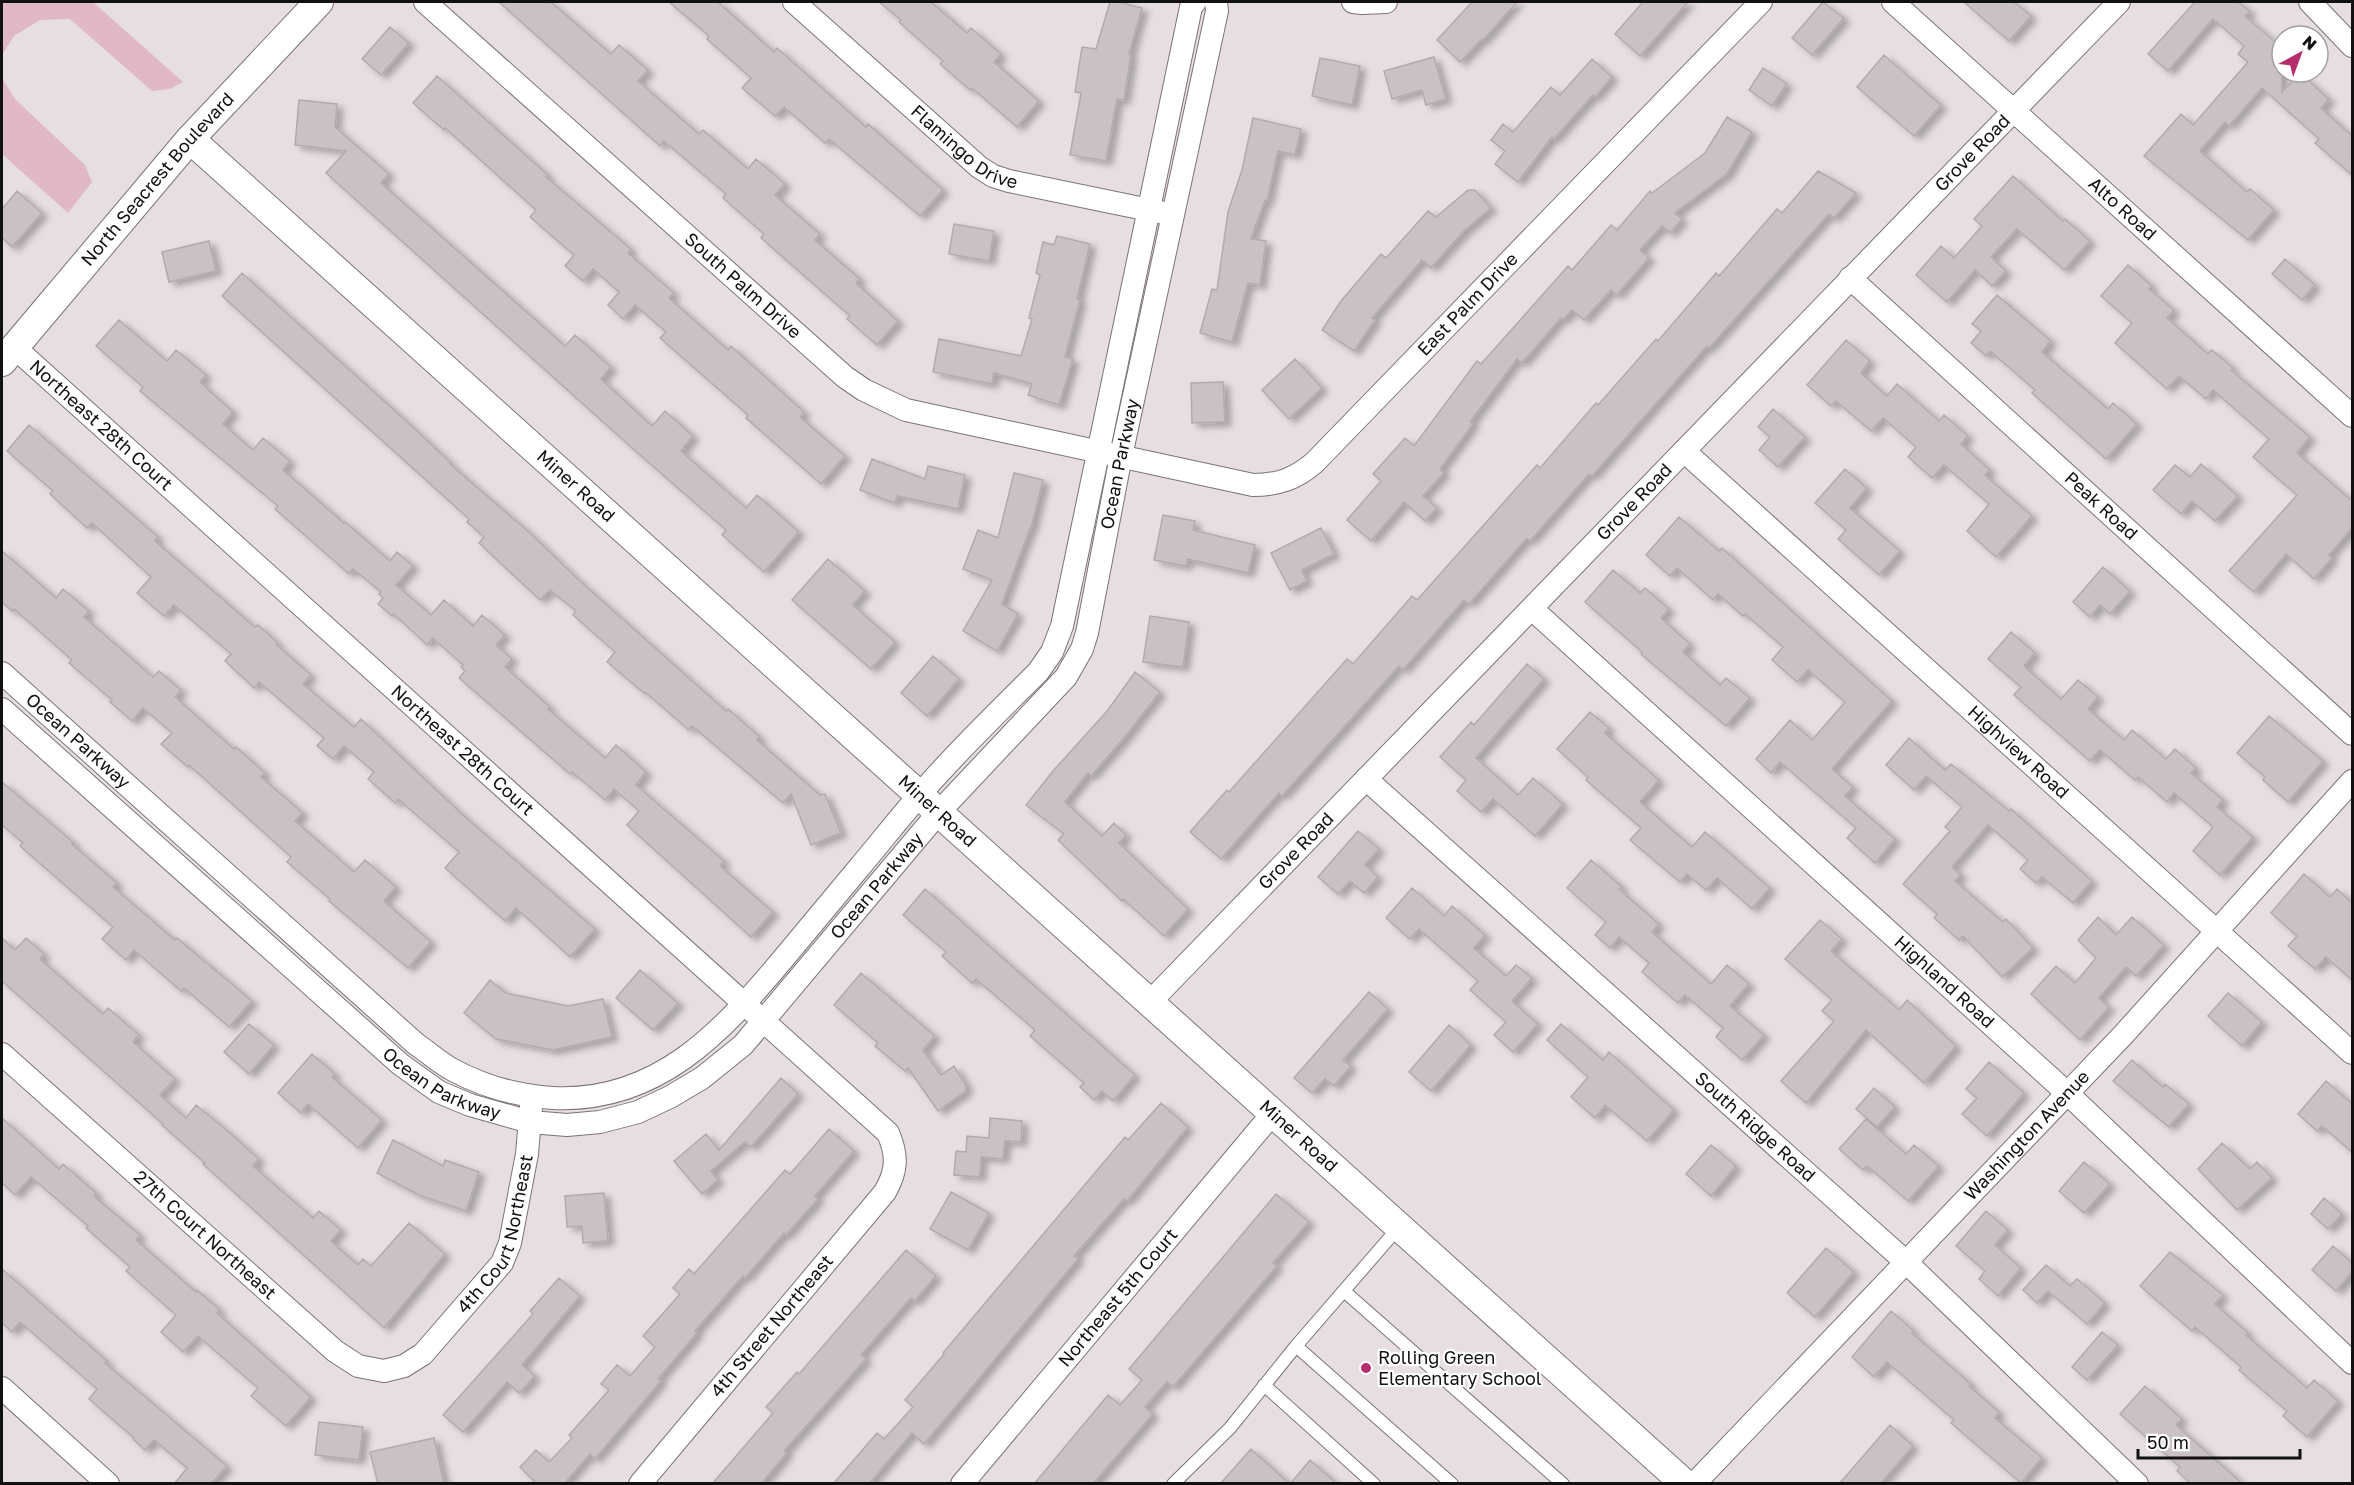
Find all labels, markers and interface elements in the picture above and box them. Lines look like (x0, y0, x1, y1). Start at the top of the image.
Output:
north arrow (2270, 24, 2330, 84)
text: N (2299, 31, 2321, 54)
street label: North Seacrest Boulevard (76, 87, 238, 270)
street label: Flamingo Drive (907, 100, 1020, 193)
street label: Grove Road (1930, 109, 2014, 196)
street label: Alto Road (2085, 172, 2162, 244)
street label: South Palm Drive (681, 227, 806, 343)
street label: East Palm Drive (1412, 248, 1522, 360)
street label: Northeast 28th Court (26, 355, 178, 494)
street label: Ocean Parkway (1095, 397, 1143, 531)
street label: Miner Road (533, 445, 620, 526)
street label: Grove Road (1591, 458, 1676, 545)
street label: Peak Road (2061, 466, 2143, 544)
street label: Northeast 28th Court (387, 680, 539, 819)
street label: Ocean Parkway (22, 688, 135, 793)
street label: Highview Road (1964, 700, 2074, 803)
street label: Miner Road (894, 770, 981, 851)
street label: Grove Road (1253, 807, 1338, 894)
street label: Ocean Parkway (825, 827, 927, 943)
street label: Highland Road (1890, 930, 2000, 1032)
street label: Ocean Parkway (379, 1042, 503, 1123)
street label: Washington Avenue (1959, 1065, 2093, 1204)
street label: South Ridge Road (1691, 1067, 1821, 1186)
street label: Miner Road (1256, 1095, 1343, 1176)
street label: 4th Court Northeast (452, 1152, 537, 1317)
street label: 27th Court Northeast (130, 1165, 281, 1304)
street label: Northeast 5th Court (1053, 1223, 1182, 1371)
street label: 4th Street Northeast (705, 1250, 837, 1401)
place label: Rolling Green Elementary School (1378, 1346, 1542, 1389)
marker: Rolling Green Elementary School (1359, 1361, 1373, 1375)
scale bar (2138, 1422, 2300, 1460)
text: 50 m (2147, 1431, 2189, 1453)

